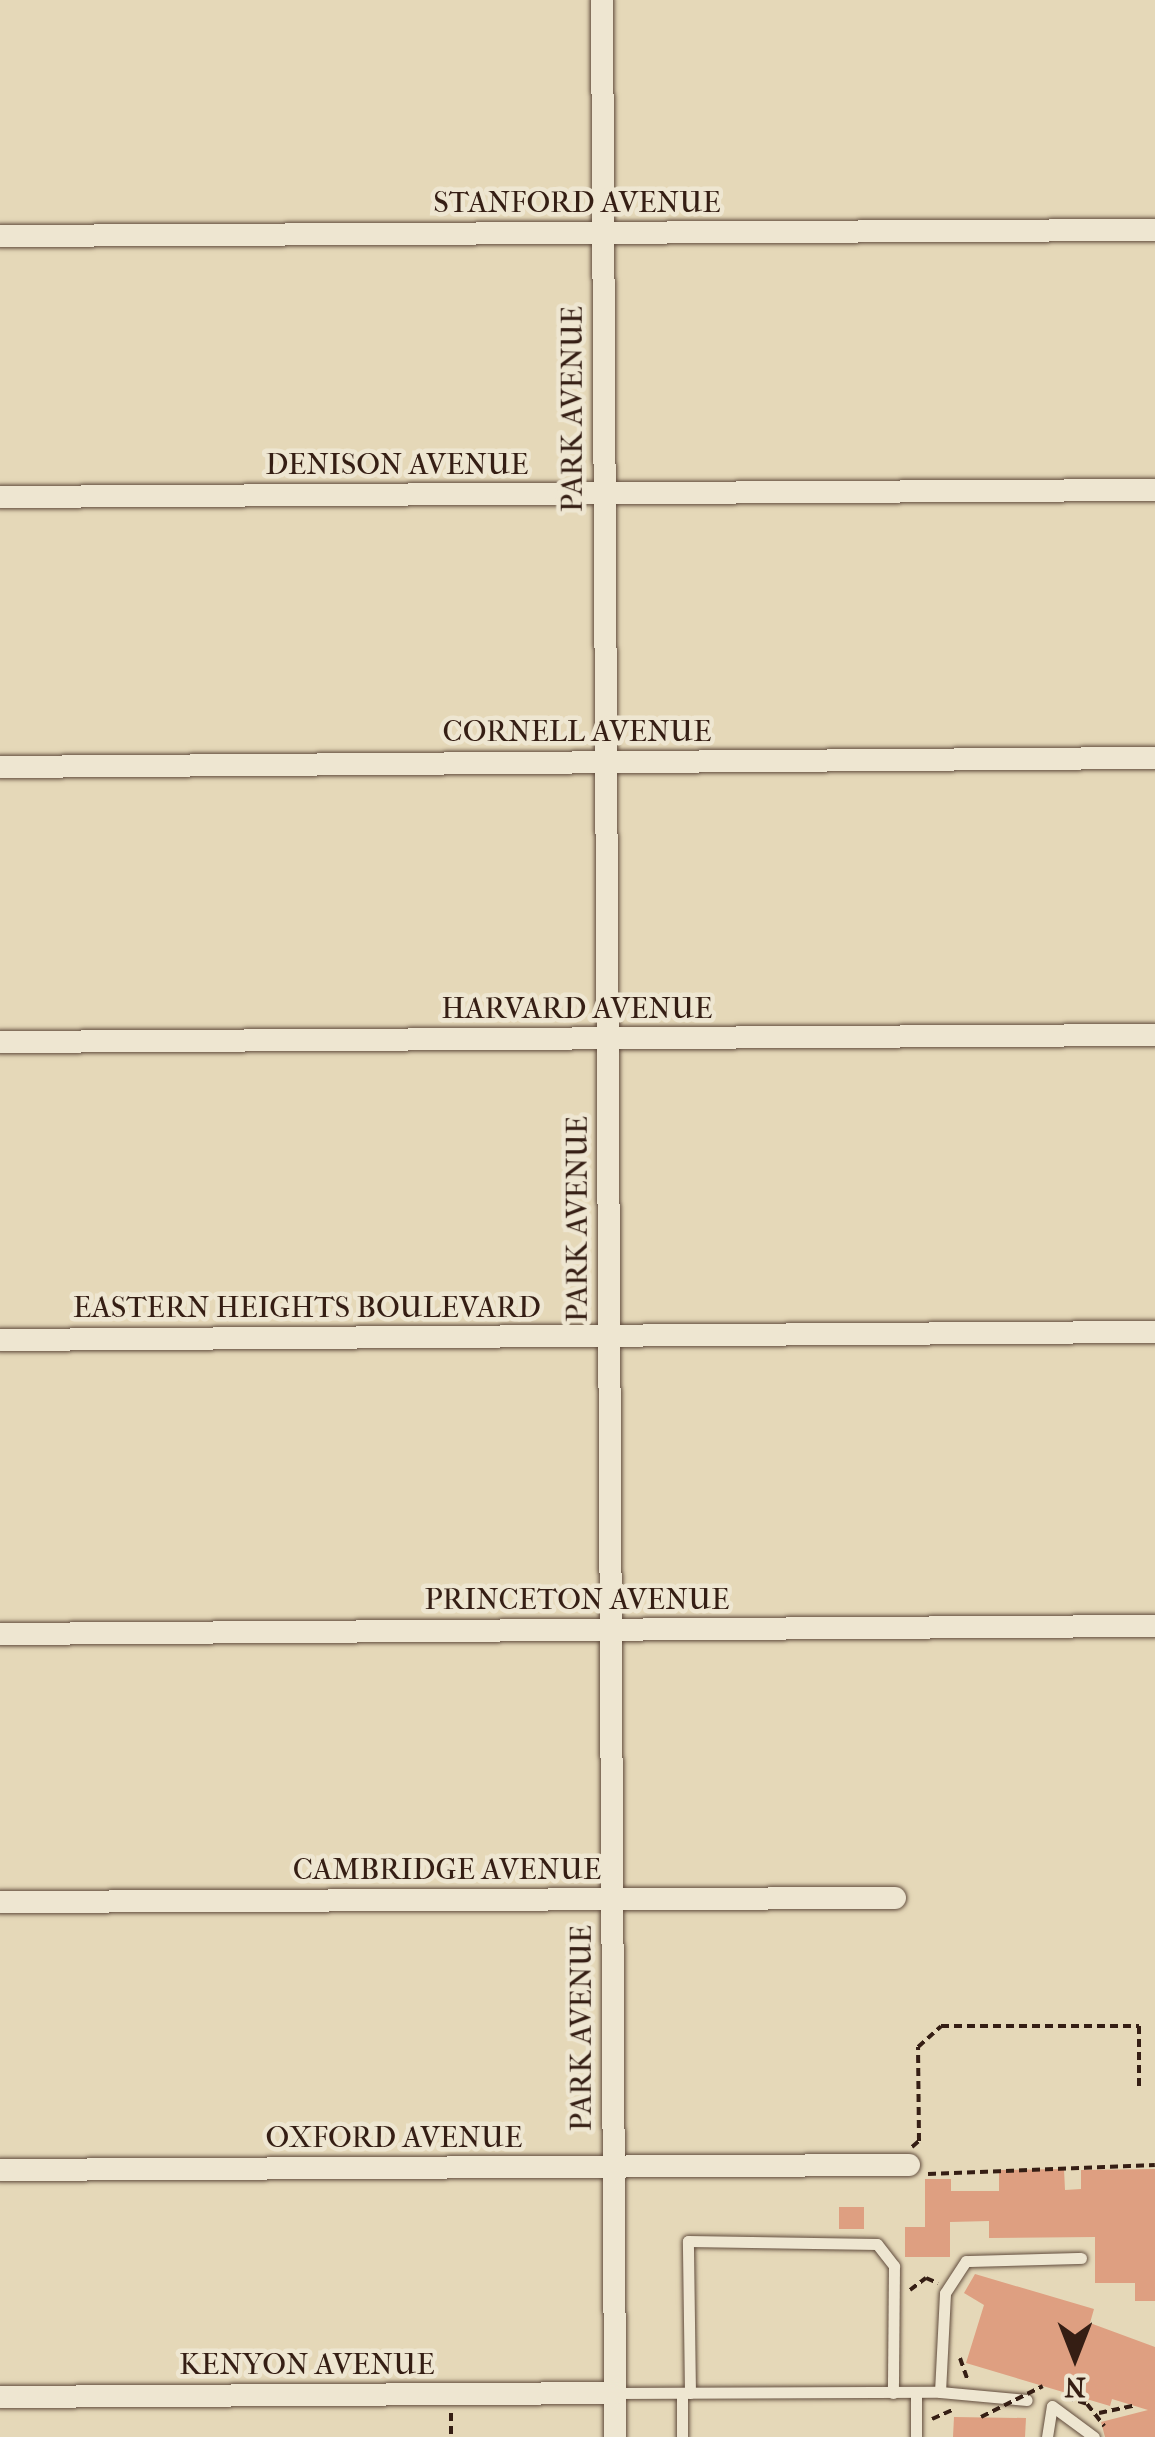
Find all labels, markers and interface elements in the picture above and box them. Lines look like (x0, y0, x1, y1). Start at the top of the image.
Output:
street label: STANFORD AVENUE (433, 185, 721, 221)
street label: PARK AVENUE (555, 306, 591, 512)
street label: DENISON AVENUE (265, 447, 529, 483)
street label: CORNELL AVENUE (443, 714, 711, 750)
street label: HARVARD AVENUE (441, 991, 713, 1027)
street label: PARK AVENUE (560, 1116, 596, 1322)
street label: EASTERN HEIGHTS BOULEVARD (73, 1290, 541, 1326)
street label: PRINCETON AVENUE (424, 1582, 730, 1618)
street label: CAMBRIDGE AVENUE (293, 1852, 601, 1888)
street label: PARK AVENUE (564, 1925, 600, 2131)
street label: OXFORD AVENUE (266, 2120, 522, 2156)
north arrow (1025, 2307, 1125, 2407)
street label: KENYON AVENUE (179, 2347, 435, 2383)
text: N (1064, 2371, 1086, 2404)

